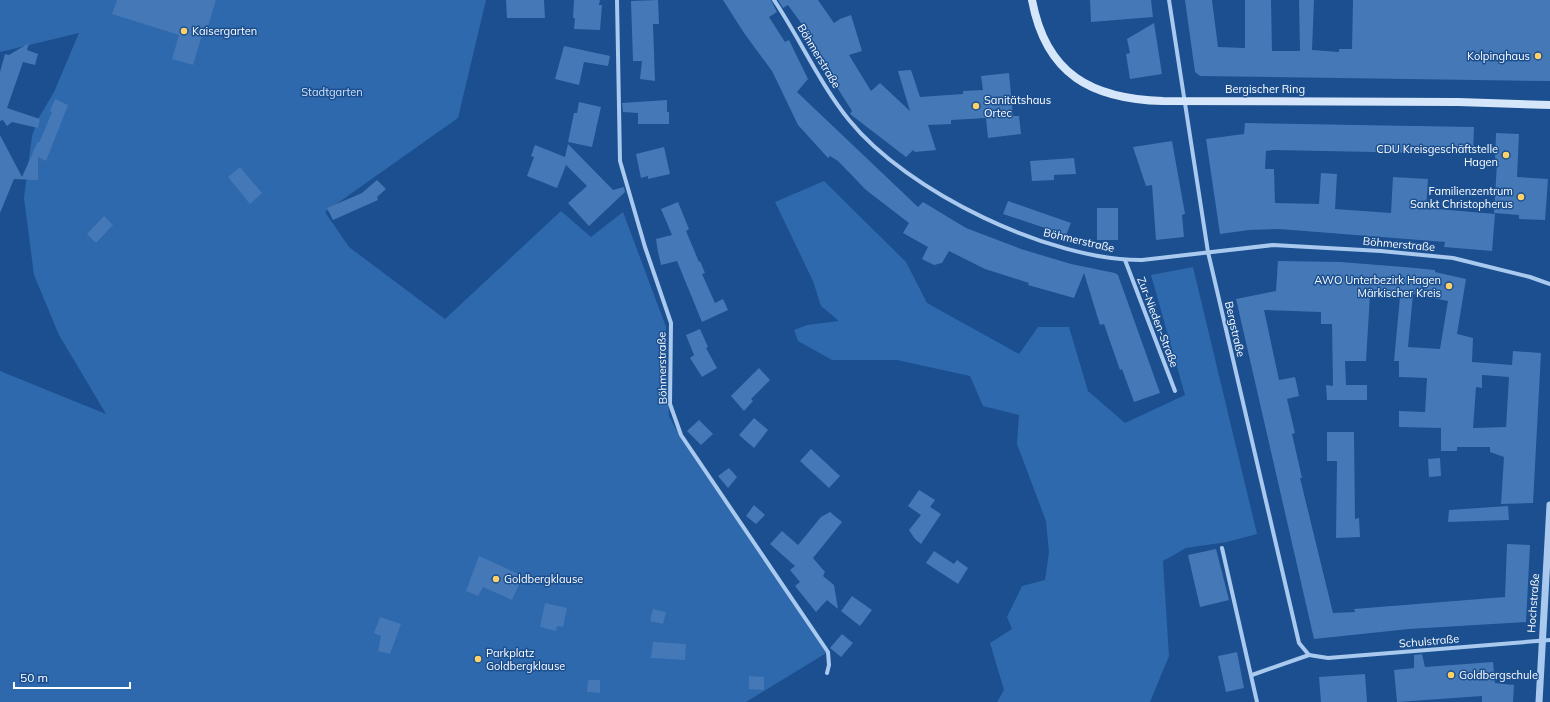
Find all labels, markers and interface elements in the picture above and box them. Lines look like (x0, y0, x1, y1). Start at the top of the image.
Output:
street label: Böhmerstraße (794, 21, 844, 91)
place label: Kaisergarten (192, 24, 257, 38)
marker: Kaisergarten (179, 26, 189, 36)
place label: Kolpinghaus (1467, 49, 1530, 63)
marker: Kolpinghaus (1533, 51, 1543, 61)
street label: Bergischer Ring (1225, 82, 1305, 96)
park label: Stadtgarten (301, 85, 363, 99)
place label: Sanitätshaus Ortec (984, 93, 1051, 120)
marker: Sanitätshaus Ortec (971, 101, 981, 111)
place label: CDU Kreisgeschäftstelle Hagen (1376, 142, 1498, 169)
marker: CDU Kreisgeschäftstelle Hagen (1501, 150, 1511, 160)
place label: Familienzentrum Sankt Christopherus (1410, 184, 1513, 211)
marker: Familienzentrum Sankt Christopherus (1516, 192, 1526, 202)
street label: Böhmerstraße (1042, 225, 1116, 255)
street label: Böhmerstraße (1362, 234, 1436, 254)
place label: AWO Unterbezirk Hagen Märkischer Kreis (1314, 273, 1441, 300)
street label: Zur-Nieden-Straße (1134, 275, 1182, 369)
marker: AWO Unterbezirk Hagen Märkischer Kreis (1444, 281, 1454, 291)
street label: Bergstraße (1222, 300, 1248, 358)
street label: Böhmerstraße (654, 332, 670, 404)
place label: Goldbergklause (504, 572, 583, 586)
street label: Hochstraße (1524, 573, 1542, 633)
marker: Goldbergklause (491, 574, 501, 584)
street label: Schulstraße (1398, 631, 1460, 651)
place label: Parkplatz Goldbergklause (486, 646, 565, 673)
marker: Parkplatz Goldbergklause (473, 654, 483, 664)
scale bar (14, 664, 130, 690)
place label: Goldbergschule (1459, 668, 1538, 682)
text: 50 m (20, 670, 48, 685)
marker: Goldbergschule (1446, 670, 1456, 680)

